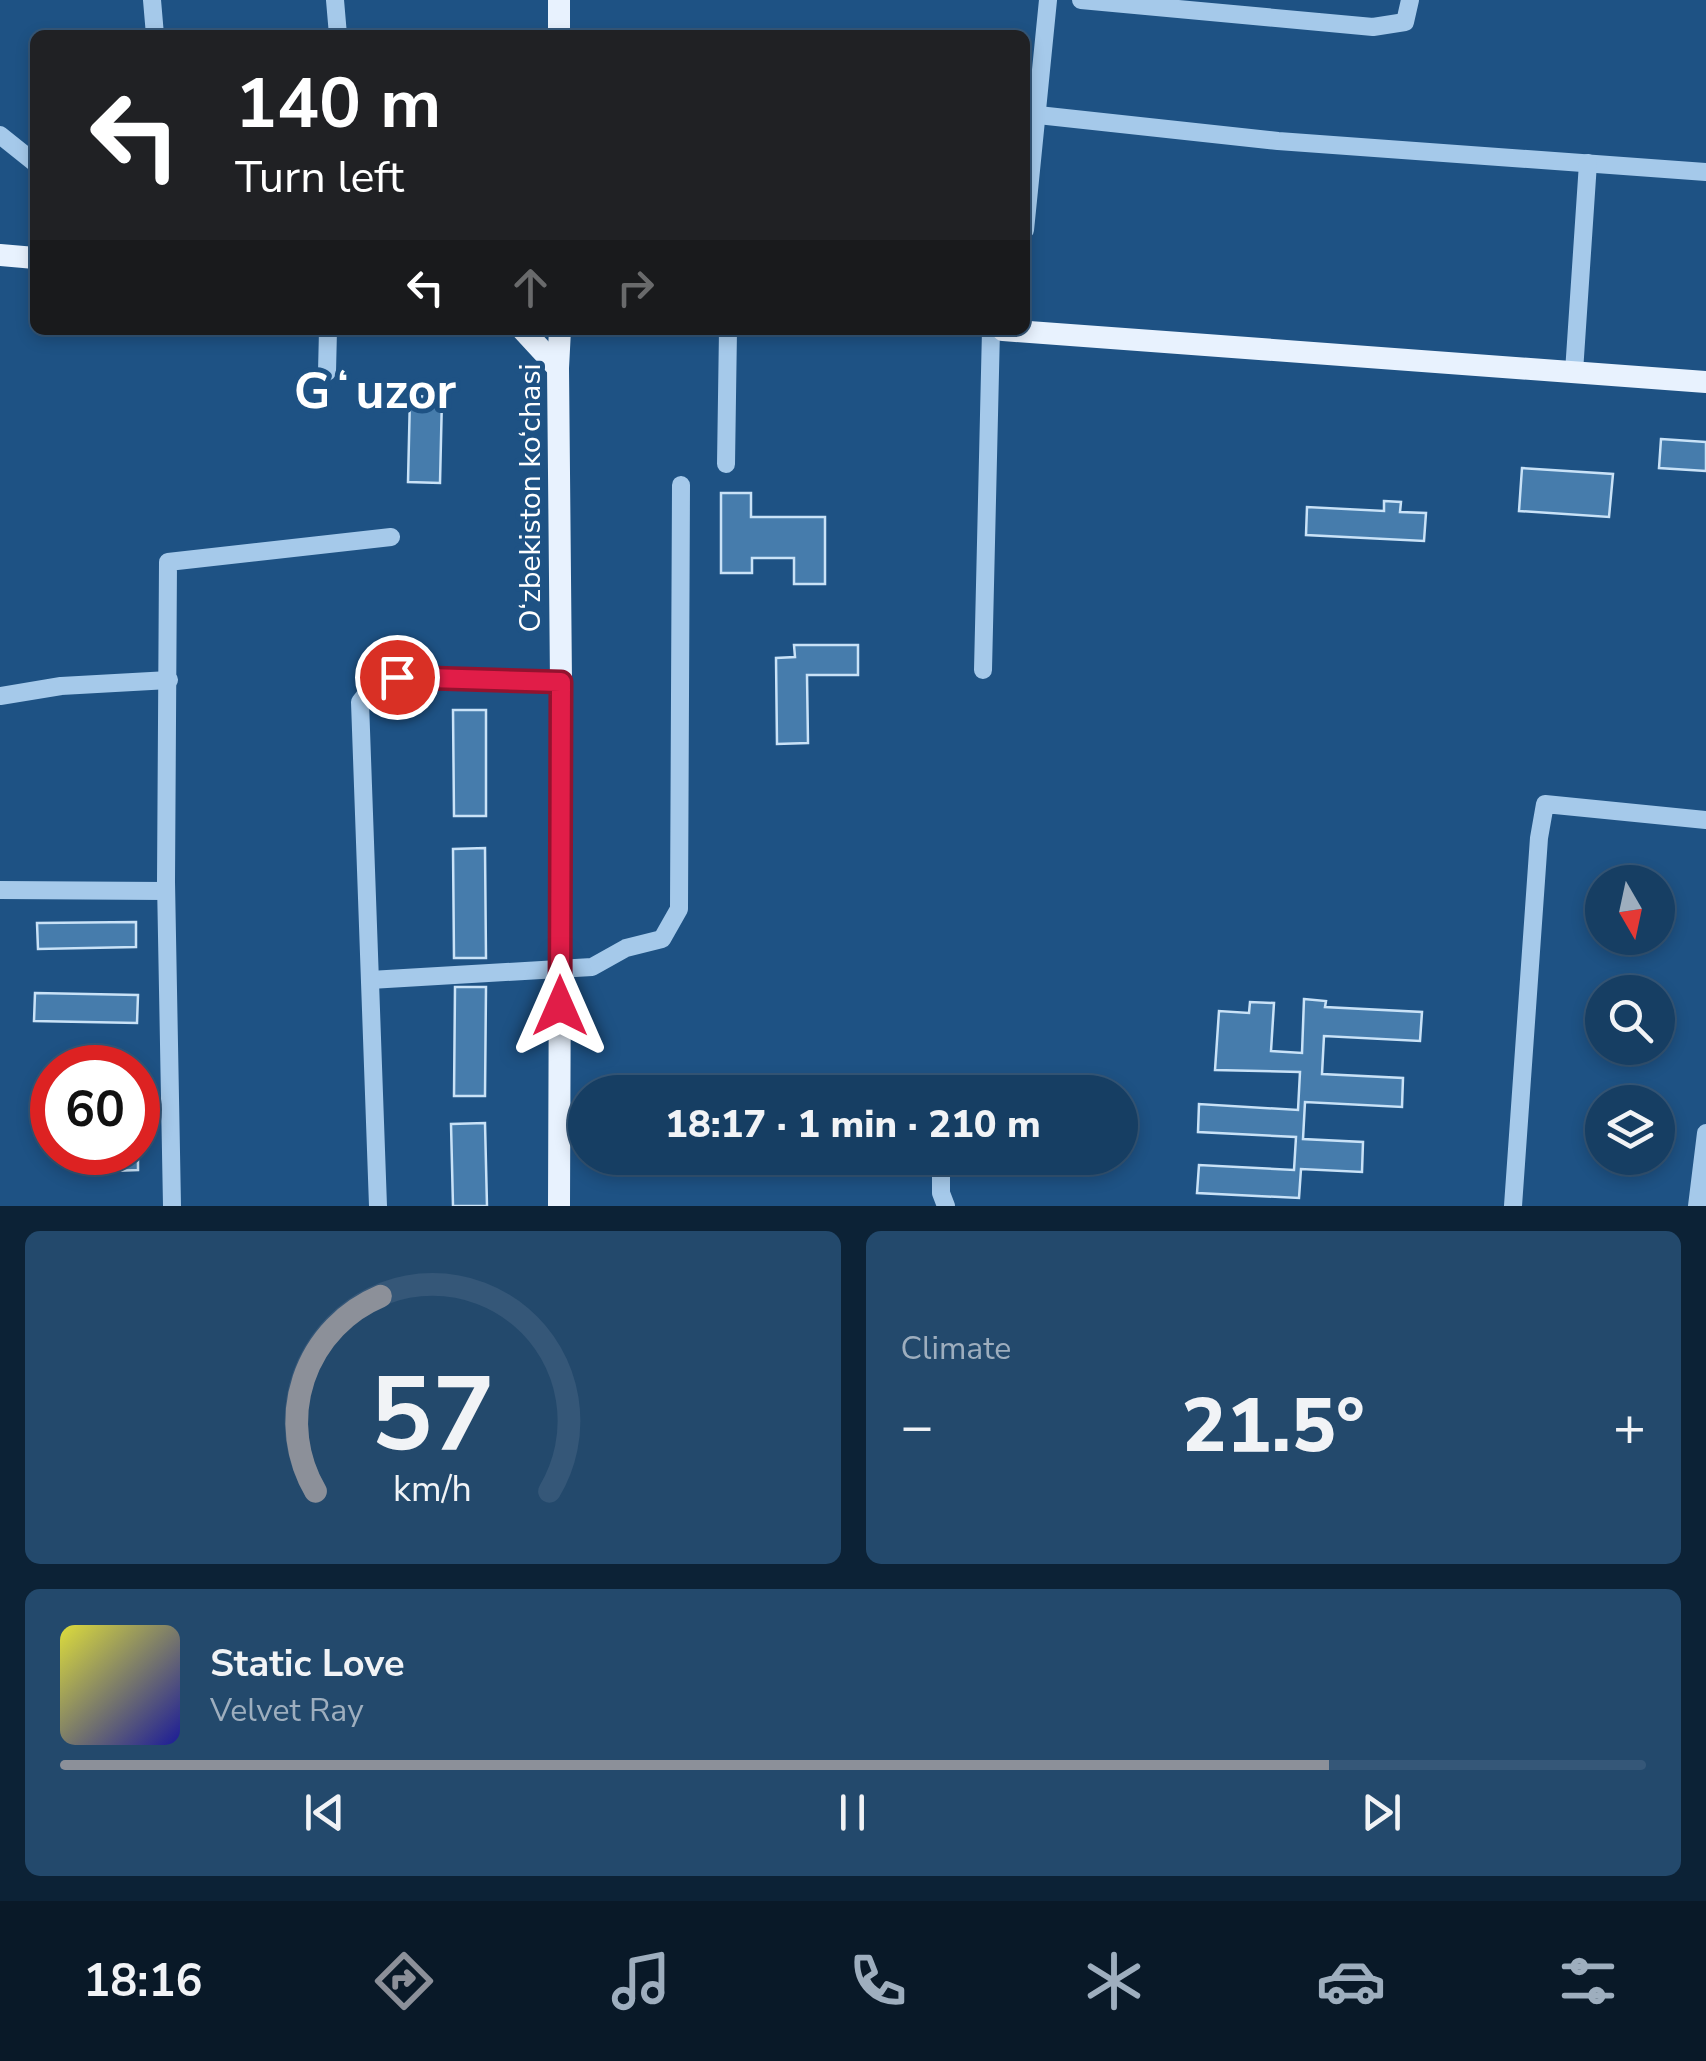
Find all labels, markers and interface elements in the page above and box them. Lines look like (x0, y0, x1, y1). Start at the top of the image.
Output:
text: 140 m (235, 56, 441, 152)
icon: left (70, 70, 200, 200)
text: Turn left (235, 147, 404, 208)
icon: left (398, 260, 453, 315)
icon: ahead (503, 260, 558, 315)
icon: right (608, 260, 663, 315)
district label: Gʻuzor (294, 357, 457, 426)
street label: O‘zbekiston ko‘chasi (510, 363, 551, 633)
pin (355, 635, 440, 720)
icon: arrive (370, 650, 425, 705)
north arrow (1585, 865, 1675, 955)
map controls (1585, 865, 1675, 1175)
position arrow (508, 954, 612, 1058)
button: search (1585, 975, 1675, 1065)
speed limit sign: 60 (30, 1045, 160, 1175)
button: layers (1585, 1085, 1675, 1175)
text: 18:17 · 1 min · 210 m (665, 1099, 1041, 1150)
text: Climate (901, 1327, 1011, 1370)
text: 57 (370, 1344, 495, 1486)
text: 21.5° (1182, 1375, 1365, 1477)
text: − (901, 1389, 934, 1464)
text: + (1613, 1389, 1646, 1464)
text: km/h (393, 1465, 472, 1514)
text: Static Love (210, 1638, 405, 1689)
text: Velvet Ray (210, 1689, 364, 1732)
icon: previous (297, 1785, 352, 1840)
icon: pause (825, 1785, 880, 1840)
icon: next (1354, 1785, 1409, 1840)
icon: directions (369, 1946, 439, 2016)
icon: music (606, 1946, 676, 2016)
icon: phone (843, 1946, 913, 2016)
icon: climate (1079, 1946, 1149, 2016)
icon: car (1316, 1946, 1386, 2016)
icon: filters (1553, 1946, 1623, 2016)
text: 18:16 (83, 1951, 203, 2012)

